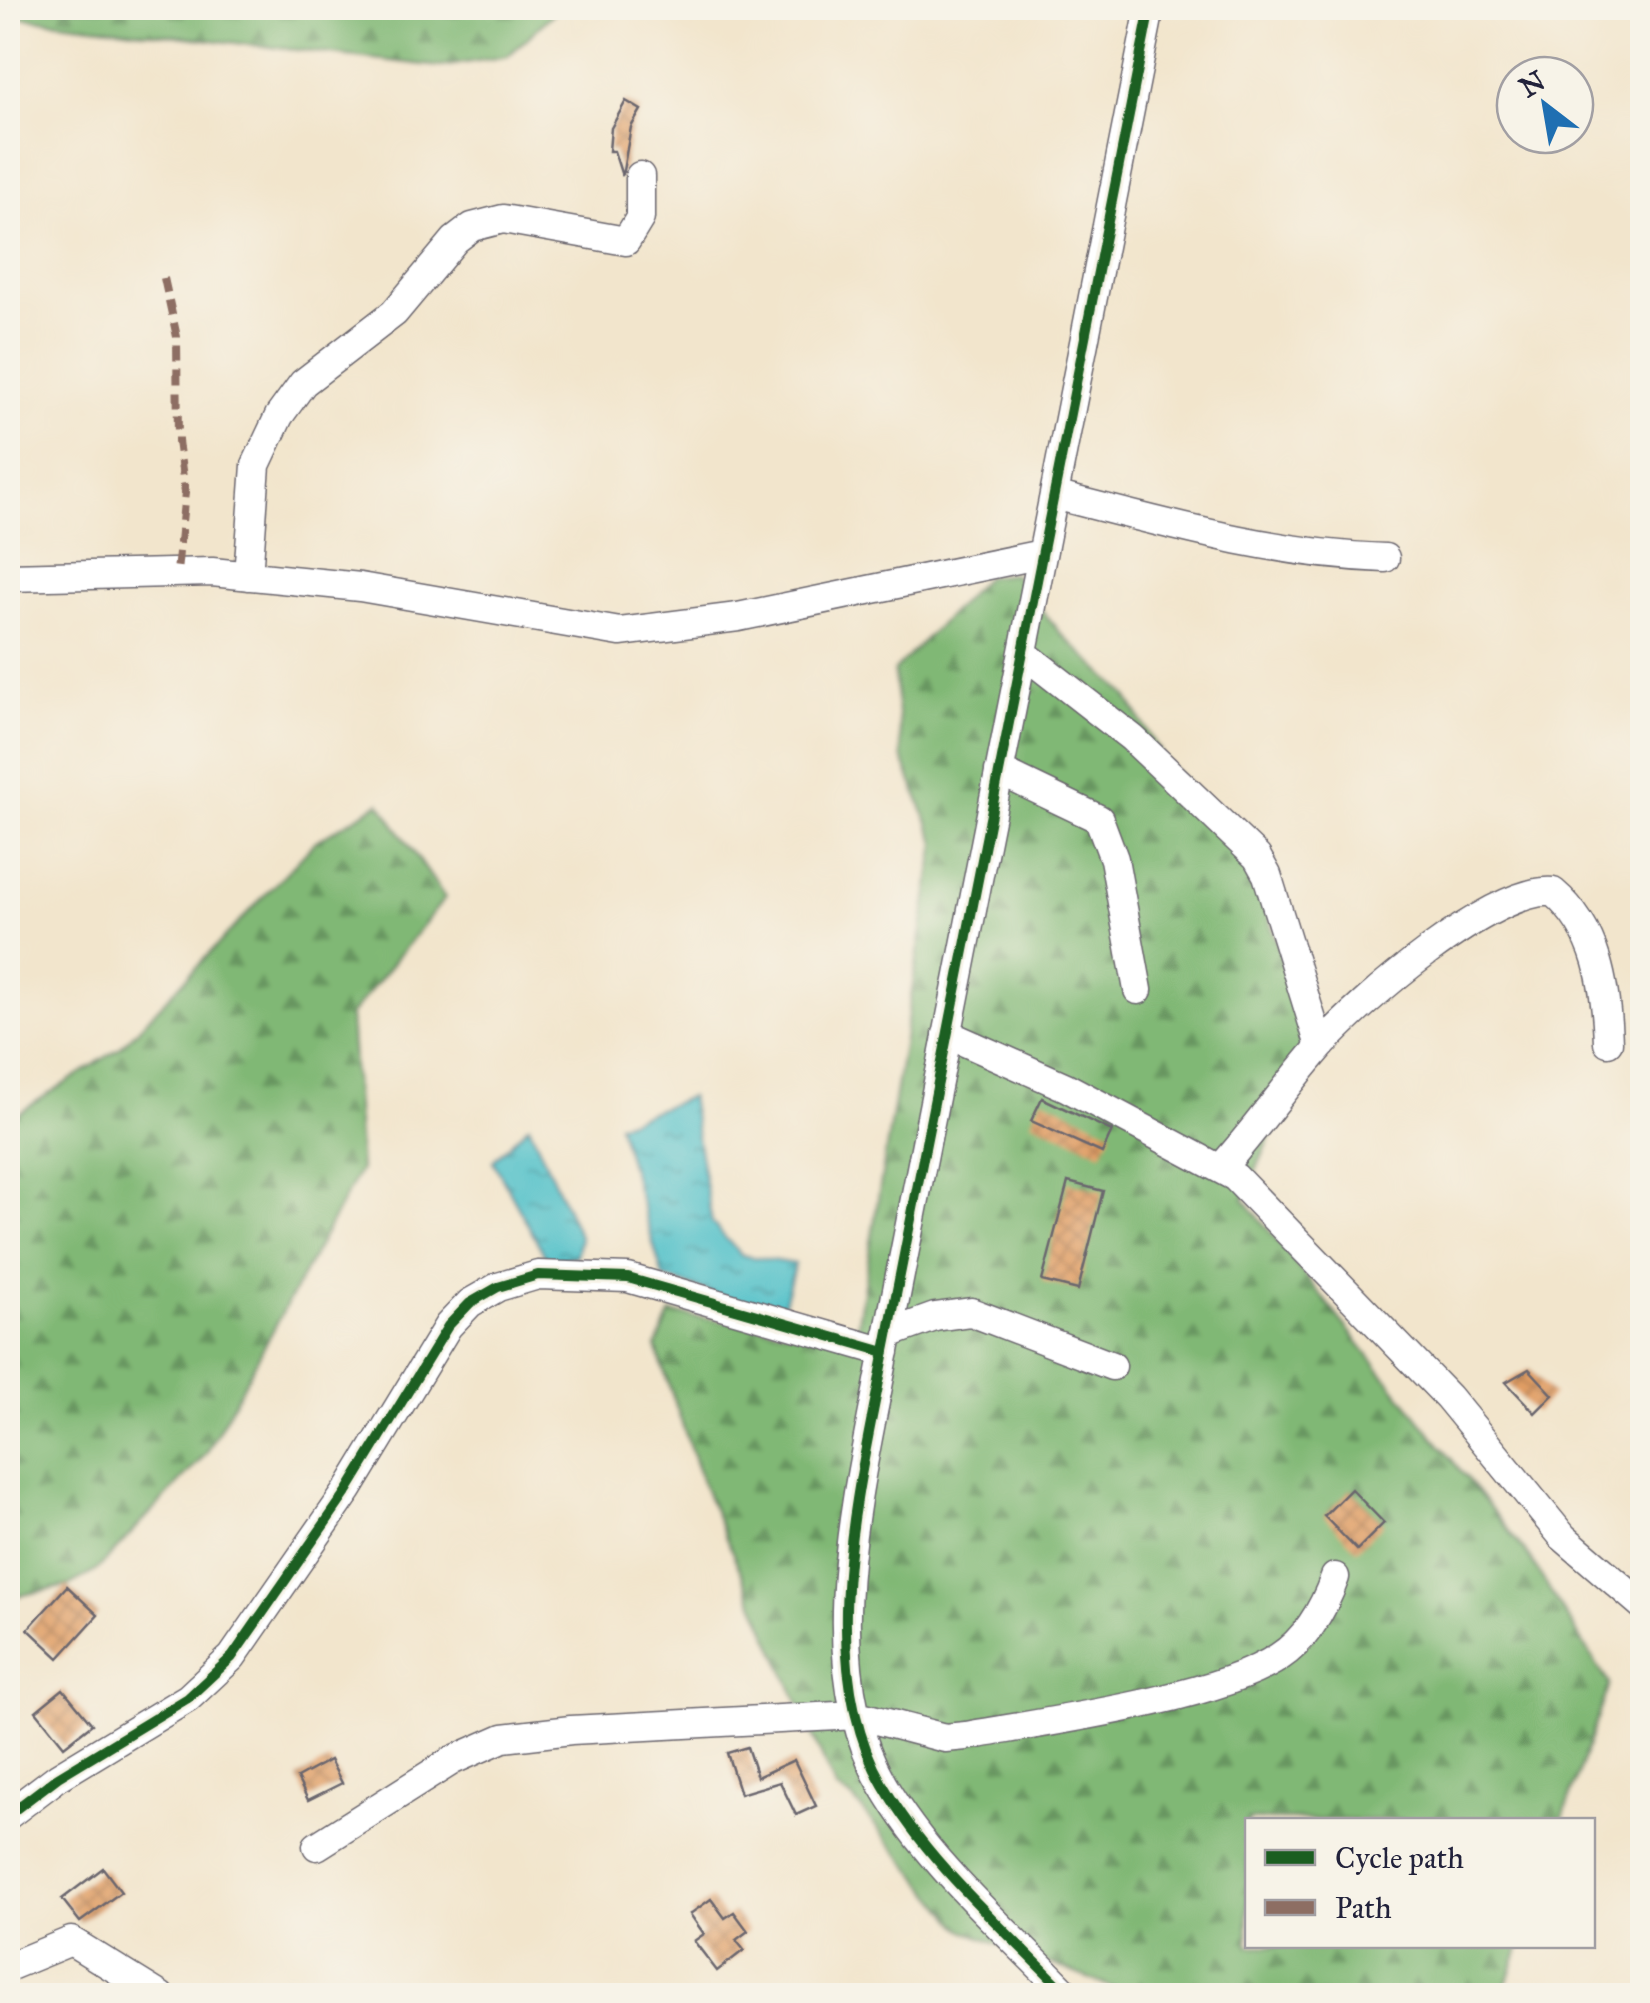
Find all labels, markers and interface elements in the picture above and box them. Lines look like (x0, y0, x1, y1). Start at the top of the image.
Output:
north arrow (1495, 55, 1595, 155)
text: N (1513, 63, 1552, 105)
legend (1245, 1818, 1595, 1948)
text: Cycle path (1335, 1840, 1464, 1876)
text: Path (1335, 1890, 1392, 1926)

